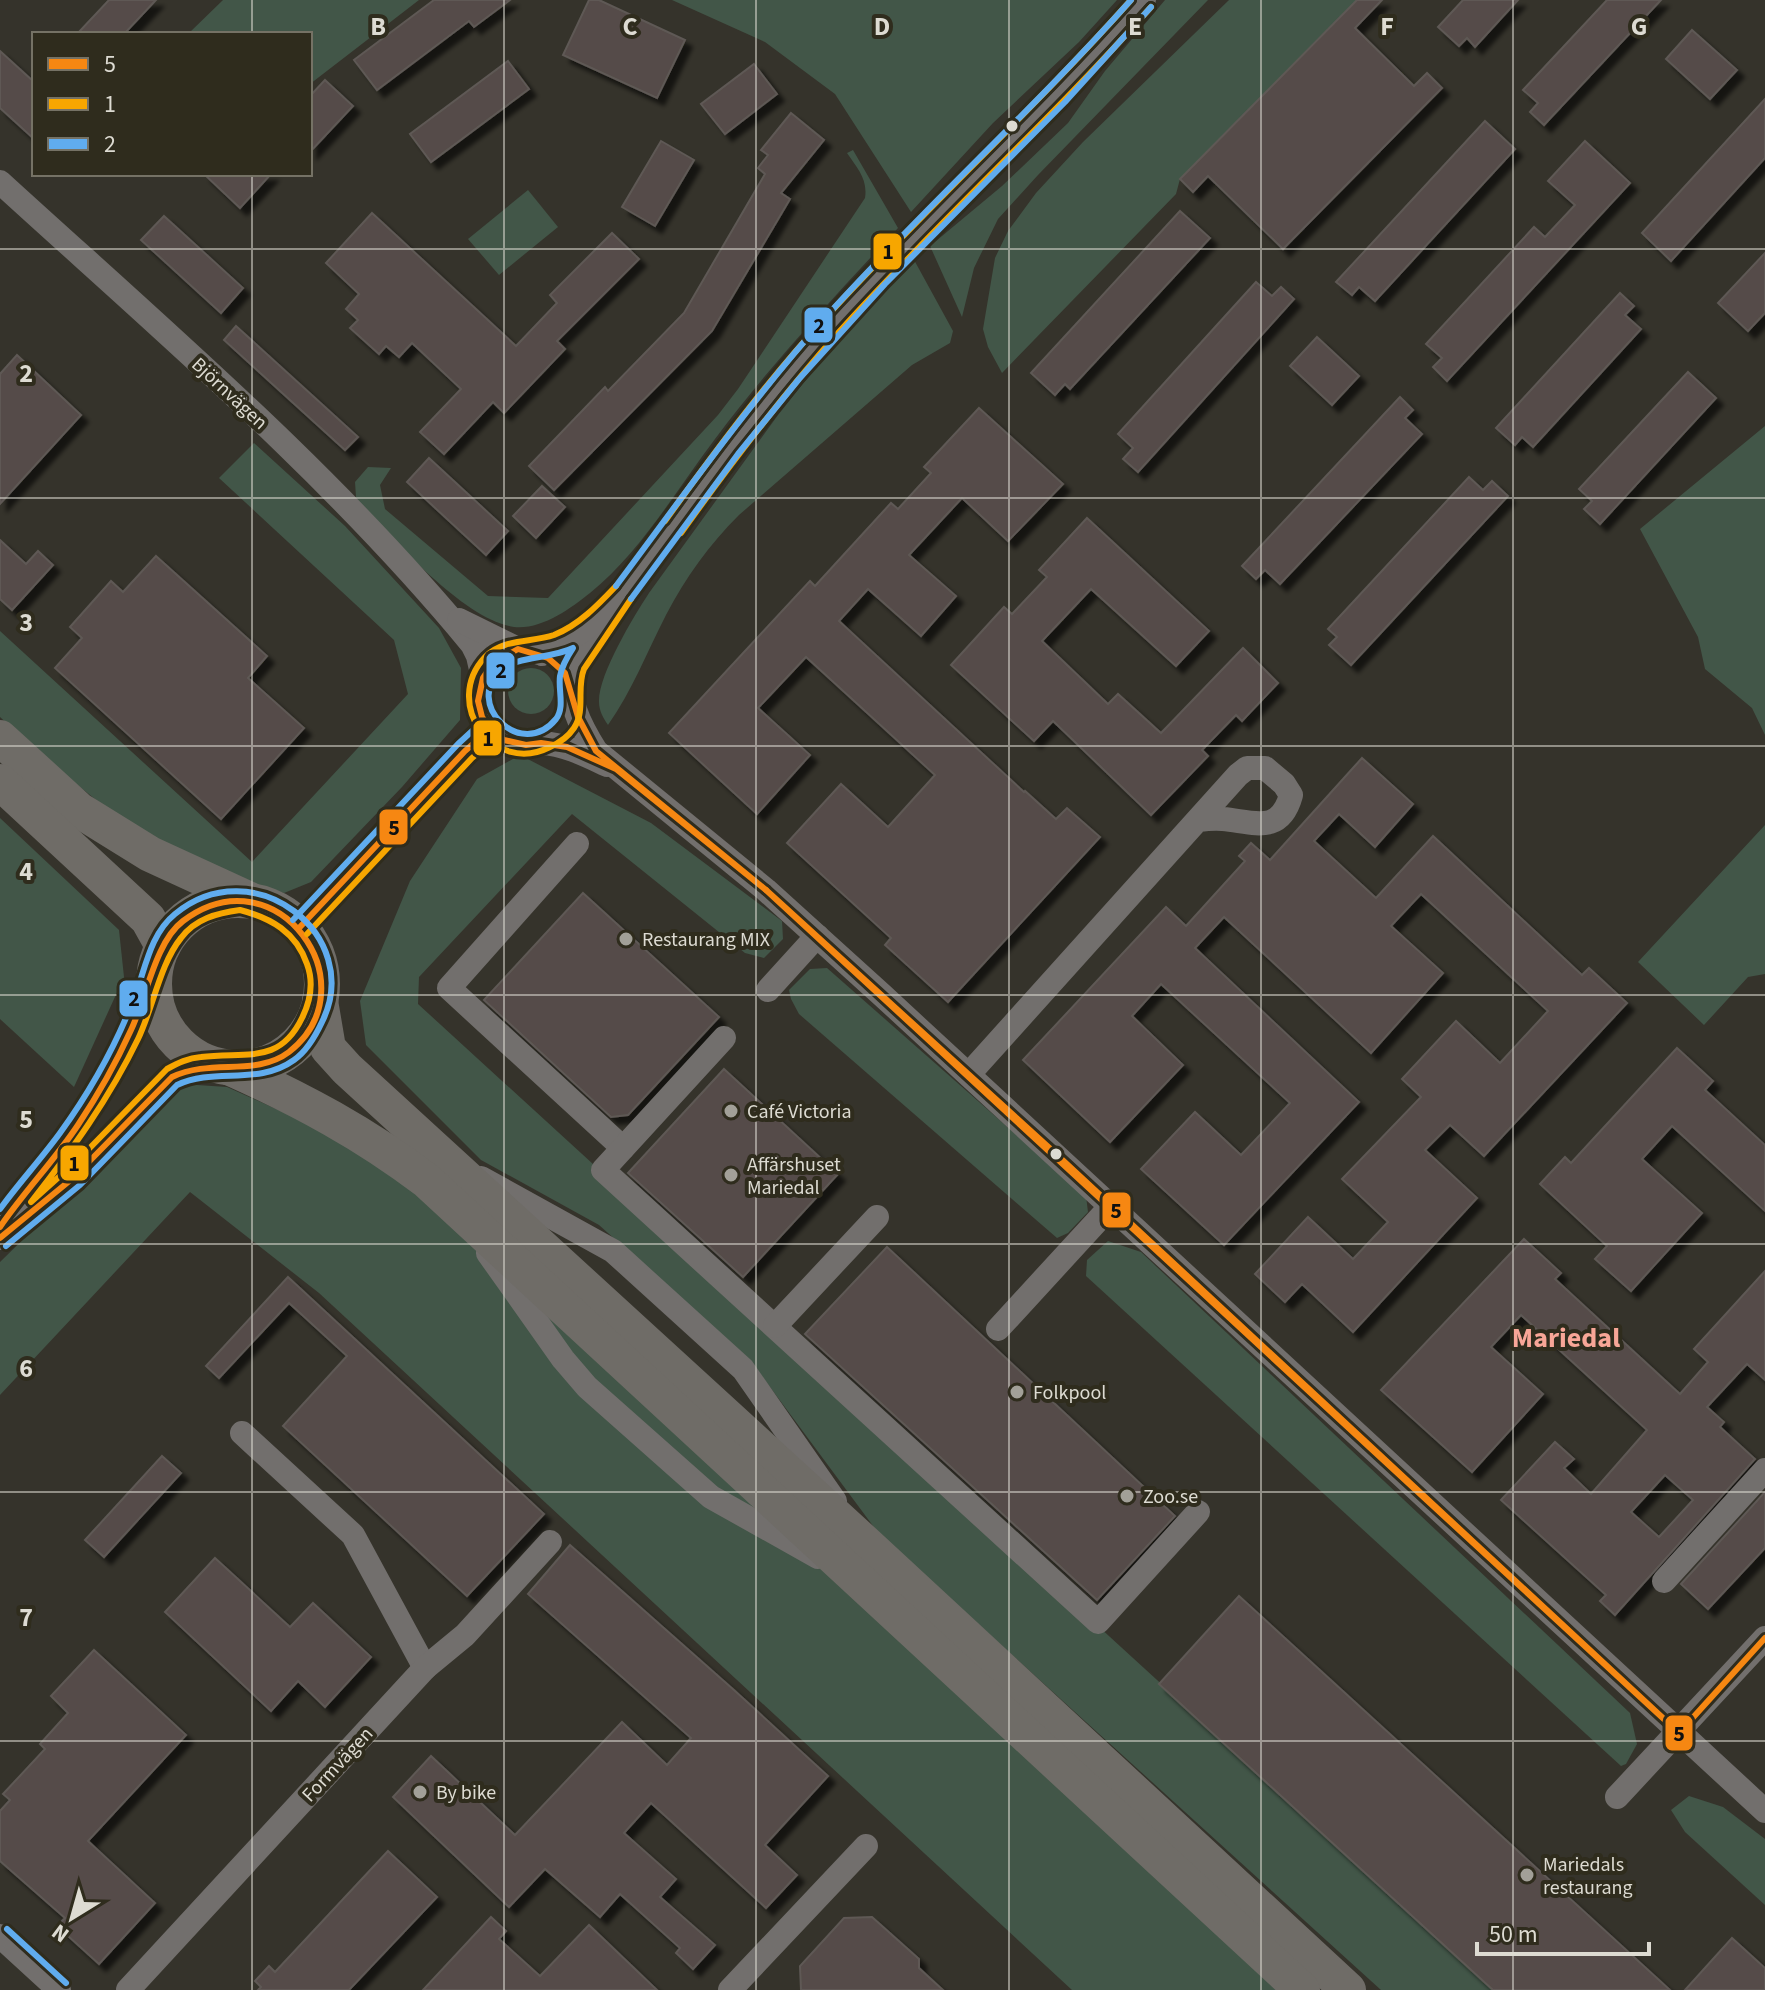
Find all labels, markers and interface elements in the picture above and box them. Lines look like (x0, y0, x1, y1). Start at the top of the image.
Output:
text: B (370, 8, 386, 45)
text: C (622, 8, 638, 45)
text: D (874, 8, 890, 45)
text: E (1128, 8, 1142, 45)
text: F (1380, 8, 1394, 45)
text: G (1631, 8, 1647, 45)
legend (32, 32, 312, 176)
text: 5 (104, 47, 116, 82)
text: 1 (104, 87, 116, 122)
unlabelled marker (1004, 118, 1020, 134)
text: 2 (104, 127, 116, 162)
line badge: 1 (872, 232, 903, 271)
text: 1 (882, 236, 894, 268)
line badge: 2 (803, 306, 834, 344)
text: 2 (813, 310, 825, 342)
street label: Björnvägen (185, 351, 274, 436)
text: 2 (19, 355, 33, 392)
text: 3 (19, 604, 33, 641)
line badge: 2 (485, 651, 516, 690)
text: 2 (495, 655, 507, 687)
line badge: 1 (472, 719, 503, 757)
text: 1 (482, 723, 494, 755)
line badge: 5 (378, 808, 409, 846)
text: 5 (388, 812, 400, 844)
text: 4 (19, 853, 33, 890)
place label: Restaurang MIX (642, 926, 770, 954)
marker: Restaurang MIX (617, 930, 635, 948)
line badge: 2 (118, 979, 149, 1018)
text: 2 (128, 983, 140, 1015)
place label: Café Victoria (747, 1098, 851, 1126)
text: 5 (19, 1101, 33, 1138)
marker: Café Victoria (722, 1102, 740, 1120)
line badge: 1 (59, 1144, 90, 1182)
unlabelled marker (1048, 1146, 1064, 1162)
text: 1 (68, 1148, 80, 1180)
place label: Affärshuset Mariedal (747, 1151, 841, 1202)
marker: Affärshuset Mariedal (722, 1166, 740, 1184)
line badge: 5 (1101, 1191, 1132, 1229)
text: 5 (1110, 1195, 1122, 1227)
district label: Mariedal (1512, 1318, 1620, 1358)
text: 6 (19, 1350, 33, 1387)
place label: Folkpool (1033, 1379, 1106, 1407)
marker: Folkpool (1008, 1383, 1026, 1401)
place label: Zoo.se (1143, 1483, 1198, 1511)
marker: Zoo.se (1118, 1487, 1136, 1505)
text: 7 (19, 1599, 33, 1636)
line badge: 5 (1664, 1714, 1694, 1752)
text: 5 (1673, 1718, 1685, 1750)
street label: Formvägen (296, 1721, 380, 1808)
place label: By bike (436, 1779, 496, 1807)
marker: By bike (411, 1783, 429, 1801)
place label: Mariedals restaurang (1543, 1851, 1633, 1902)
marker: Mariedals restaurang (1518, 1866, 1536, 1884)
north arrow (32, 1878, 112, 1958)
scale bar (1477, 1906, 1649, 1956)
text: N (45, 1916, 76, 1950)
text: 50 m (1489, 1917, 1538, 1952)

